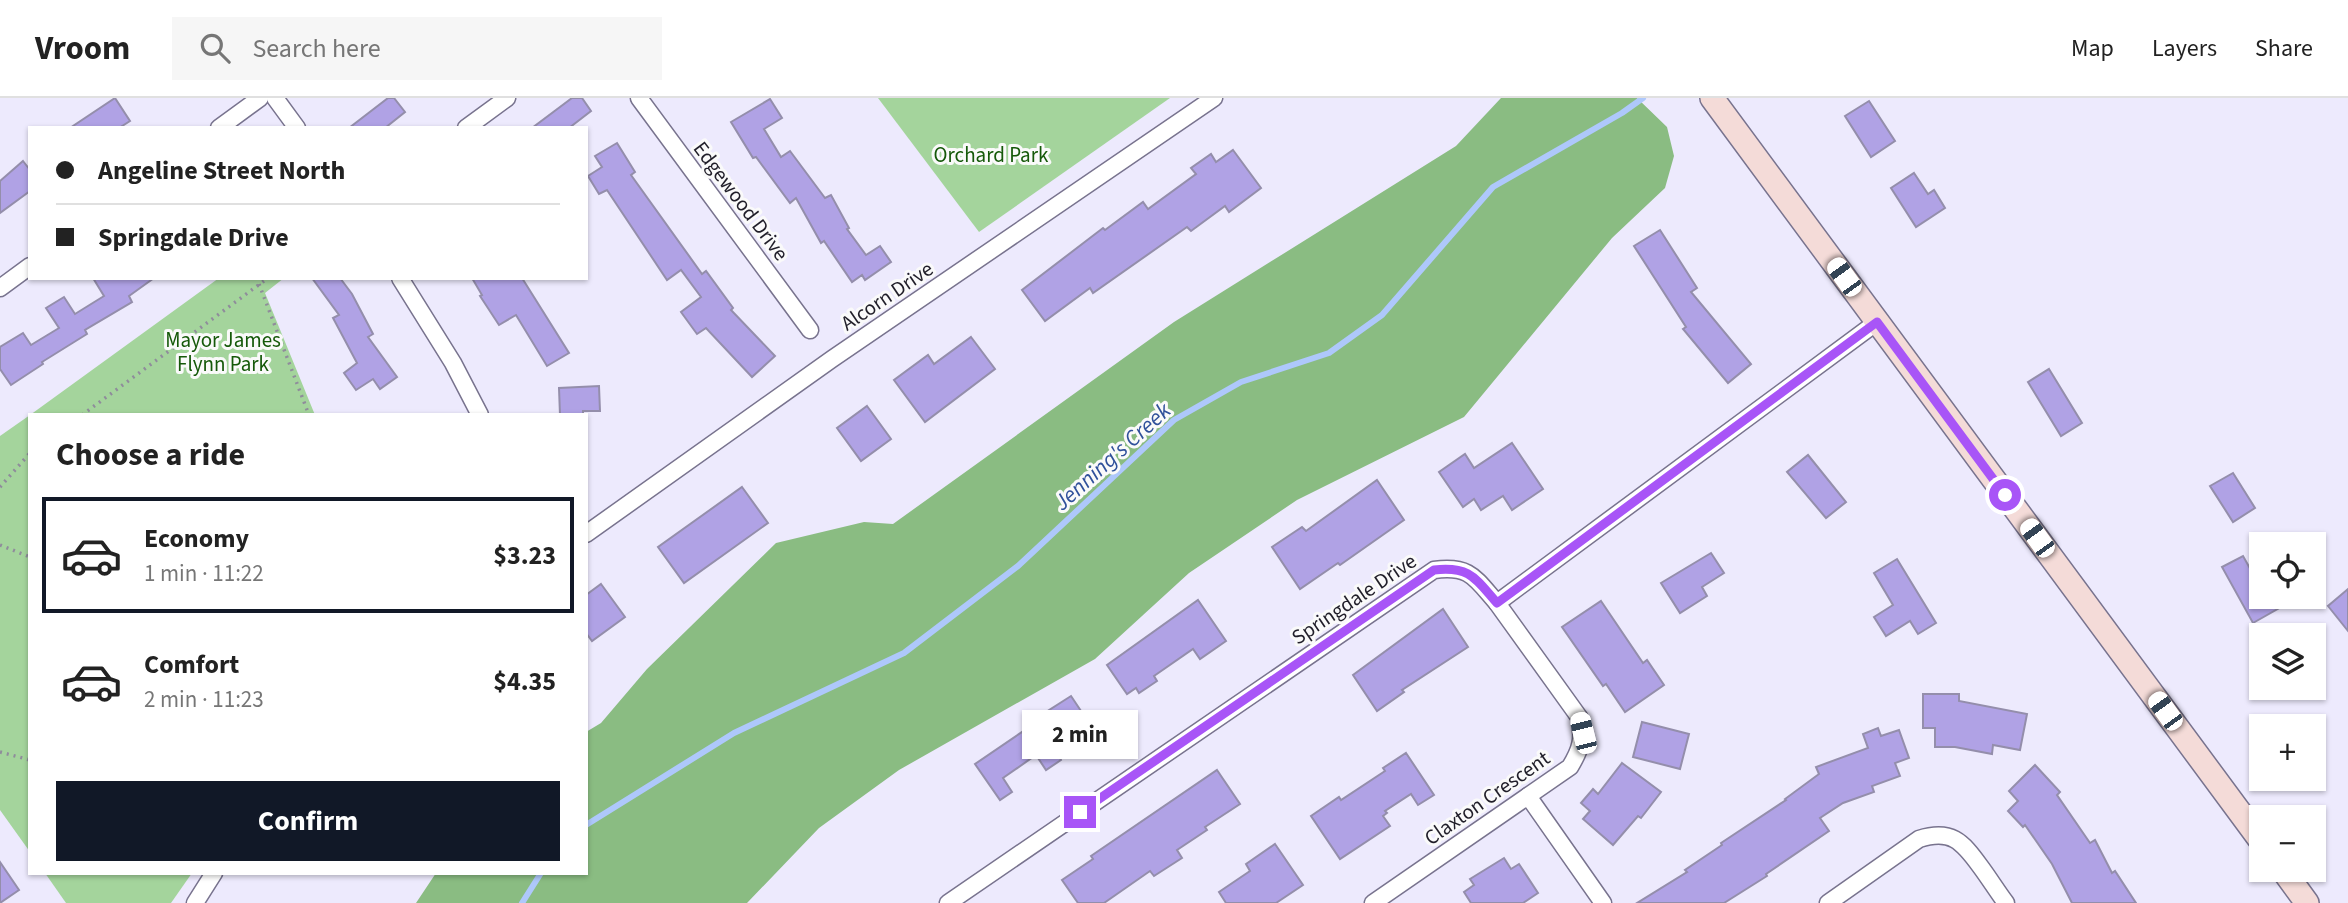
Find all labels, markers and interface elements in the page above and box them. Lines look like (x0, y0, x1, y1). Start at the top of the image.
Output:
search box (172, 17, 662, 80)
text: Vroom (35, 25, 130, 72)
icon: search (196, 29, 234, 67)
text: Search here (252, 30, 381, 67)
text: Map (2071, 31, 2114, 66)
text: Layers (2152, 31, 2217, 66)
text: Share (2255, 31, 2313, 66)
street label: Edgewood Drive (686, 135, 796, 267)
park label: Orchard Park (934, 140, 1049, 170)
text: Angeline Street North (98, 152, 345, 189)
text: Springdale Drive (98, 219, 289, 256)
street label: Alcorn Drive (835, 254, 939, 338)
car (1824, 254, 1865, 300)
park label: Mayor James Flynn Park (165, 325, 281, 379)
water label: Jenning's Creek (1046, 394, 1179, 519)
text: Choose a ride (56, 432, 245, 478)
route start (1989, 479, 2021, 511)
car (2017, 515, 2058, 561)
text: Economy (144, 520, 249, 557)
icon: car (60, 524, 123, 587)
map controls (2249, 532, 2326, 882)
button: locate (2249, 532, 2326, 609)
text: $3.23 (493, 537, 556, 574)
street label: Springdale Drive (1286, 546, 1422, 652)
text: 1 min · 11:22 (144, 557, 264, 590)
button: layers (2249, 623, 2326, 700)
text: Comfort (144, 646, 239, 683)
icon: car (60, 650, 123, 713)
text: $4.35 (493, 663, 556, 700)
text: 2 min · 11:23 (144, 683, 264, 716)
car (2145, 688, 2186, 734)
callout: 2 min (1022, 710, 1138, 760)
car (1568, 710, 1599, 756)
button: + (2249, 714, 2326, 791)
text: 2 min (1052, 718, 1108, 751)
street label: Claxton Crescent (1418, 744, 1556, 852)
button: Confirm (56, 781, 560, 861)
route end (1064, 796, 1096, 828)
button: − (2249, 805, 2326, 882)

